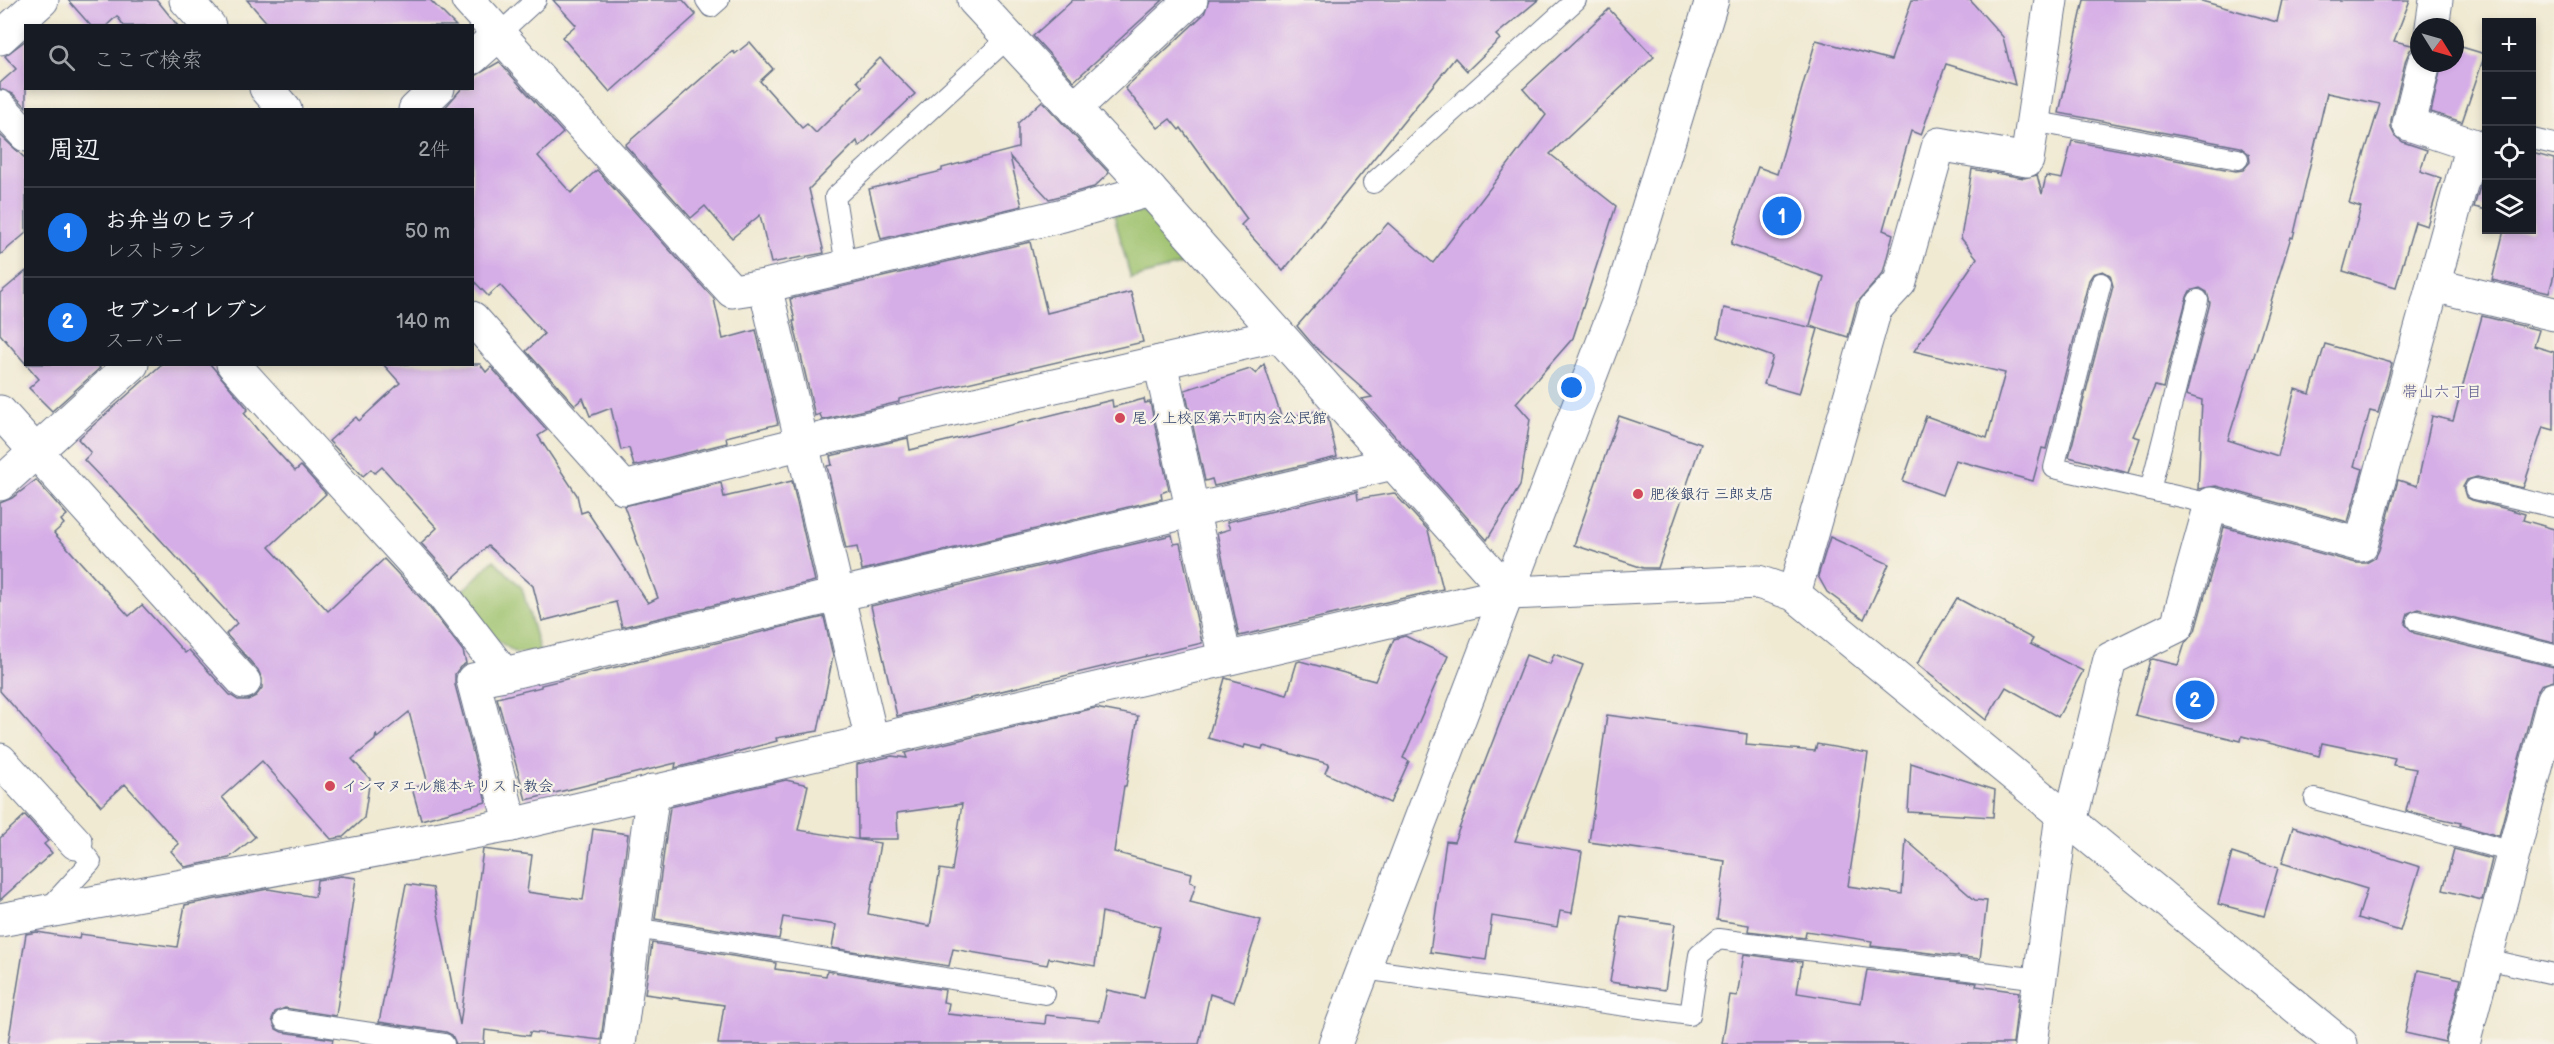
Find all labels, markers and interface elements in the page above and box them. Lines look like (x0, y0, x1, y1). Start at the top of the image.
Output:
north arrow (2410, 18, 2464, 72)
map controls (2482, 18, 2536, 234)
button: + (2482, 18, 2536, 72)
search box (24, 24, 474, 90)
icon: search (45, 41, 78, 74)
text: ここで検索 (93, 47, 203, 74)
button: − (2482, 72, 2536, 126)
button: locate (2482, 126, 2536, 180)
text: 周辺 (48, 135, 100, 166)
text: 2件 (418, 138, 450, 162)
button: layers (2482, 180, 2536, 234)
pin: 1 (1762, 194, 1802, 238)
text: お弁当のヒライ (105, 207, 259, 234)
text: 1 (63, 220, 72, 244)
text: 50 m (405, 220, 450, 244)
text: レストラン (105, 239, 207, 263)
text: セブン-イレブン (105, 297, 268, 324)
text: 2 (62, 310, 73, 334)
text: 140 m (396, 310, 450, 334)
text: スーパー (105, 329, 184, 353)
your location (1557, 373, 1586, 402)
district label: 帯山六丁目 (2402, 383, 2482, 402)
place label: 尾ノ上校区第六町内会公民館 (1132, 409, 1327, 428)
marker: 尾ノ上校区第六町内会公民館 (1113, 411, 1127, 425)
place label: 肥後銀行 三郎支店 (1650, 485, 1774, 504)
marker: 肥後銀行 三郎支店 (1631, 487, 1645, 501)
pin: 2 (2176, 678, 2214, 722)
place label: インマヌエル熊本キリスト教会 (342, 777, 553, 796)
marker: インマヌエル熊本キリスト教会 (323, 779, 337, 793)

